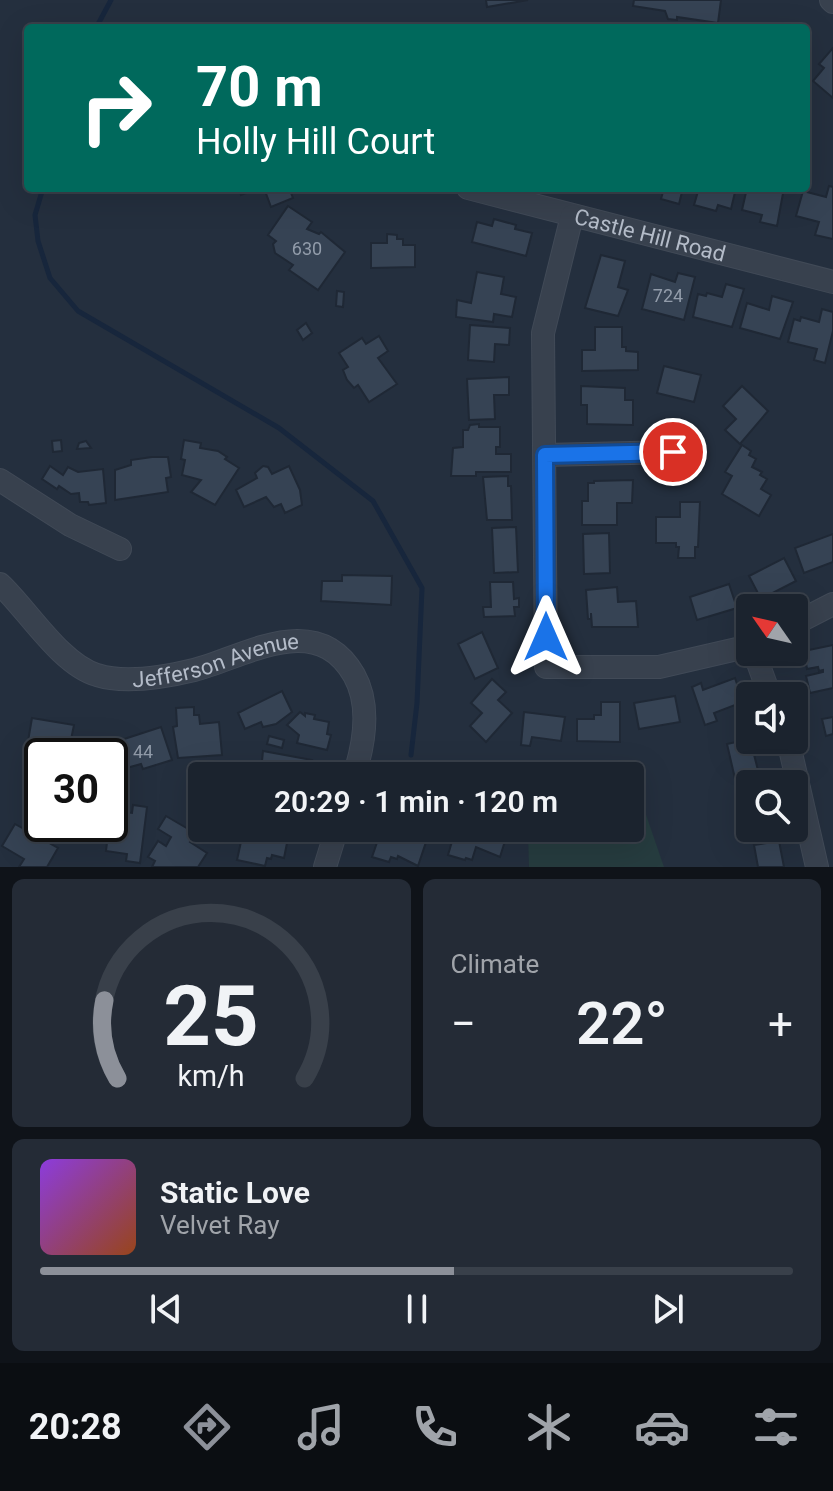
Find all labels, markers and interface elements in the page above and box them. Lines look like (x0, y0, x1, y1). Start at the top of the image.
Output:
text: 70 m (196, 54, 323, 120)
icon: right (64, 56, 168, 160)
text: Holly Hill Court (196, 121, 435, 163)
street label: Castle Hill Road (572, 203, 728, 266)
house number: 630 (292, 238, 322, 259)
house number: 724 (653, 285, 683, 306)
pin (639, 418, 707, 486)
icon: arrive (651, 430, 695, 474)
north arrow (736, 594, 808, 666)
map controls (736, 594, 808, 842)
position arrow (504, 595, 588, 679)
street label: Jefferson Avenue (132, 628, 299, 692)
button: sound (736, 682, 808, 754)
speed limit sign: 30 (24, 738, 128, 842)
house number: 44 (133, 741, 153, 762)
button: search (736, 770, 808, 842)
text: 20:29 · 1 min · 120 m (274, 784, 558, 819)
text: Climate (451, 949, 539, 979)
text: 25 (164, 968, 259, 1065)
text: 22° (576, 988, 668, 1059)
text: − (451, 998, 476, 1050)
text: + (768, 998, 793, 1050)
text: km/h (178, 1059, 245, 1093)
text: Static Love (160, 1175, 310, 1210)
text: Velvet Ray (160, 1210, 280, 1240)
icon: previous (144, 1287, 188, 1331)
icon: pause (395, 1287, 439, 1331)
icon: next (646, 1287, 690, 1331)
icon: directions (179, 1399, 235, 1455)
icon: music (293, 1399, 349, 1455)
icon: phone (407, 1399, 463, 1455)
icon: climate (521, 1399, 577, 1455)
icon: car (634, 1399, 690, 1455)
icon: filters (748, 1399, 804, 1455)
text: 20:28 (29, 1406, 122, 1448)

